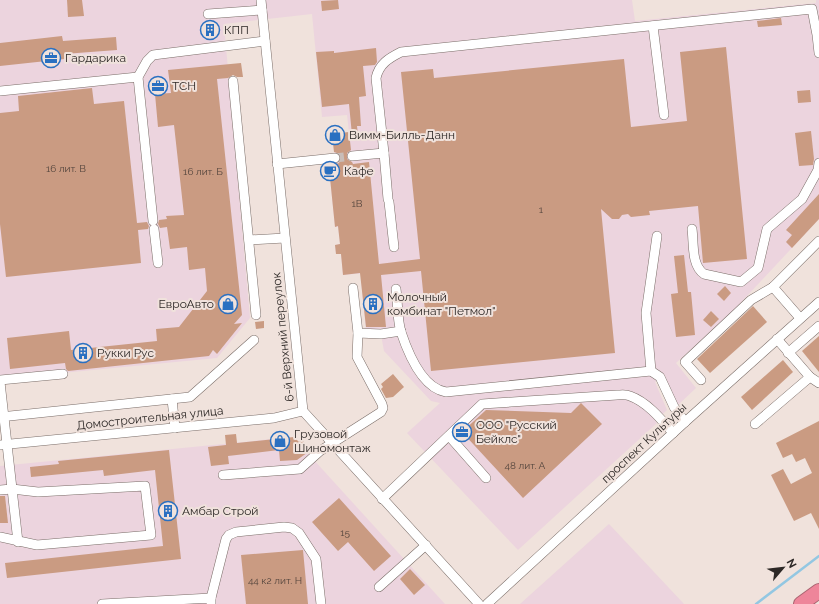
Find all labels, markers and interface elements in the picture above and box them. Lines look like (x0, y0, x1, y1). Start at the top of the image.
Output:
building icon: КПП (199, 19, 221, 41)
place label: КПП (224, 23, 249, 37)
office icon: Гардарика (40, 47, 62, 69)
place label: Гардарика (65, 51, 126, 65)
office icon: ТСН (147, 75, 169, 97)
place label: ТСН (172, 79, 196, 93)
shop icon: Вимм-Билль-Данн (324, 124, 346, 146)
place label: Вимм-Билль-Данн (349, 128, 455, 142)
cafe icon: Кафе (319, 160, 341, 182)
house number: 16 лит. В (46, 163, 86, 174)
place label: Кафе (344, 164, 374, 178)
house number: 16 лит. Б (183, 166, 223, 177)
house number: 1В (352, 198, 363, 209)
house number: 1 (539, 204, 544, 215)
street label: 6-й Верхний переулок (269, 272, 297, 402)
place label: Молочный комбинат "Петмол" (387, 290, 496, 318)
shop icon: ЕвроАвто (217, 293, 239, 315)
building icon: Молочный комбинат "Петмол" (362, 293, 384, 315)
place label: ЕвроАвто (159, 297, 214, 311)
building icon: Рукки Рус (72, 342, 94, 364)
place label: Рукки Рус (97, 346, 154, 360)
street label: проспект Культуры (599, 400, 689, 486)
street label: Домостроительная улица (76, 403, 224, 433)
place label: ООО "Русский Бейклс" (476, 418, 557, 446)
office icon: ООО "Русский Бейклс" (451, 421, 473, 443)
place label: Грузовой Шиномонтаж (294, 427, 371, 455)
shop icon: Грузовой Шиномонтаж (269, 430, 291, 452)
house number: 48 лит. А (505, 460, 546, 471)
building icon: Амбар Строй (157, 500, 179, 522)
place label: Амбар Строй (182, 504, 258, 518)
house number: 15 (340, 527, 350, 538)
north arrow (763, 548, 803, 588)
text: N (784, 557, 799, 570)
house number: 44 к2 лит. Н (248, 575, 302, 586)

